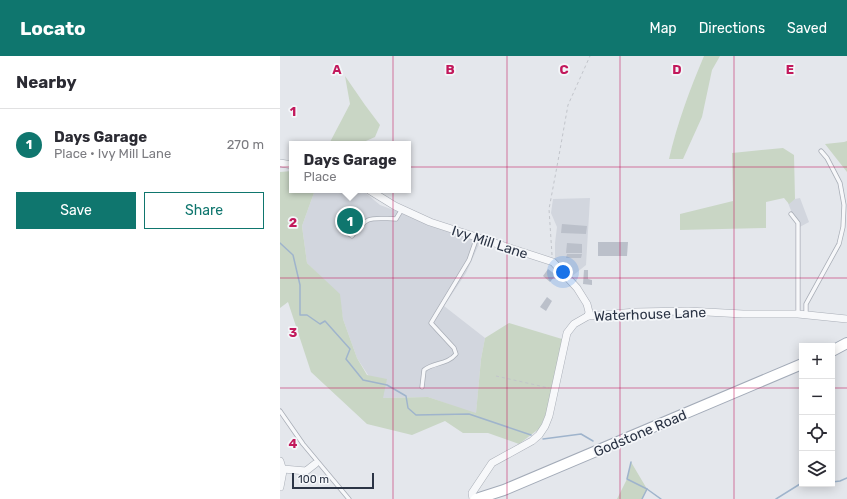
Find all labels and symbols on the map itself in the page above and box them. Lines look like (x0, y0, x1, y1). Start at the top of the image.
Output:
text: A (332, 62, 342, 77)
text: B (445, 62, 455, 77)
text: C (559, 62, 569, 77)
text: D (672, 62, 682, 77)
text: E (786, 62, 794, 77)
text: 1 (290, 104, 296, 119)
pin: 1 (337, 206, 363, 236)
text: 2 (289, 215, 297, 230)
street label: Ivy Mill Lane (450, 222, 530, 263)
your location (553, 262, 573, 282)
street label: Waterhouse Lane (593, 304, 707, 325)
text: 3 (289, 325, 298, 340)
street label: Godstone Road (591, 406, 689, 461)
text: 4 (289, 436, 298, 451)
scale bar (292, 471, 374, 490)

